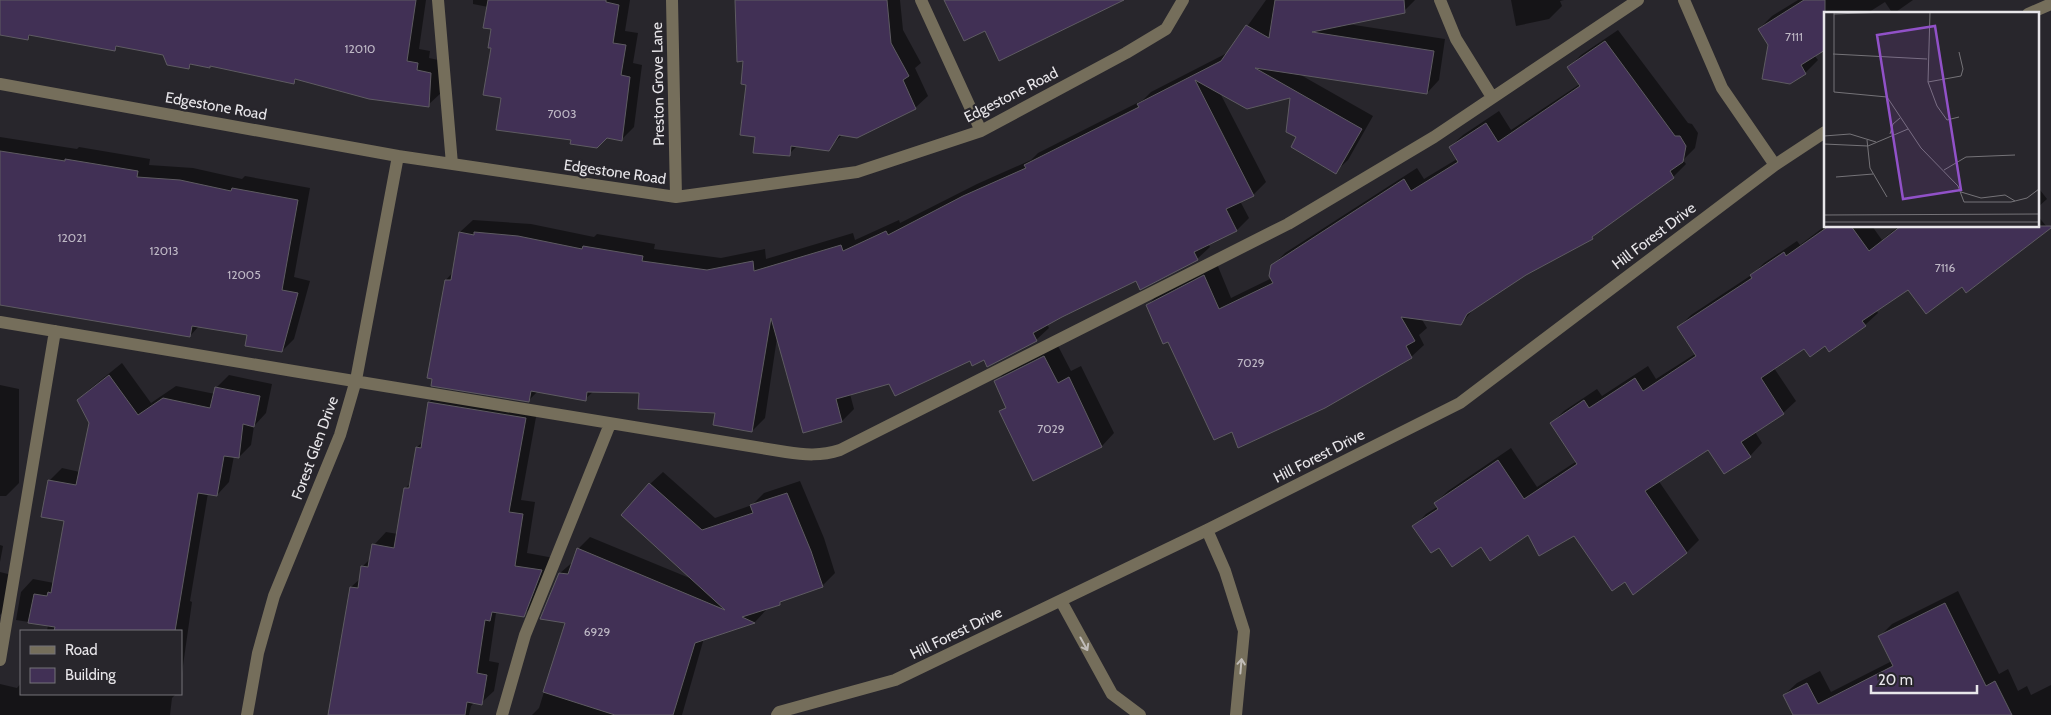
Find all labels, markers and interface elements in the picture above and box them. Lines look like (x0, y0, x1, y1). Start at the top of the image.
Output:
inset map (1824, 12, 2038, 228)
street label: Preston Grove Lane (648, 22, 668, 146)
house number: 7111 (1785, 29, 1803, 44)
house number: 12010 (345, 41, 375, 56)
street label: Edgestone Road (961, 64, 1061, 126)
street label: Edgestone Road (164, 88, 268, 124)
house number: 7003 (547, 106, 577, 121)
street label: Edgestone Road (563, 156, 667, 188)
street label: Hill Forest Drive (1609, 199, 1700, 273)
house number: 12021 (58, 230, 86, 245)
house number: 12013 (150, 243, 178, 258)
house number: 7116 (1935, 260, 1956, 275)
house number: 12005 (227, 267, 261, 282)
house number: 7029 (1237, 355, 1265, 370)
street label: Forest Glen Drive (288, 393, 342, 502)
house number: 7029 (1037, 421, 1065, 436)
street label: Hill Forest Drive (1270, 425, 1368, 487)
street label: Hill Forest Drive (907, 603, 1005, 663)
house number: 6929 (584, 624, 611, 639)
legend (20, 630, 182, 695)
one-way arrow (1079, 636, 1089, 651)
text: Road (65, 641, 98, 659)
one-way arrow (1236, 659, 1245, 675)
scale bar (1871, 662, 1977, 694)
text: Building (65, 666, 116, 684)
text: 20 m (1878, 671, 1913, 689)

